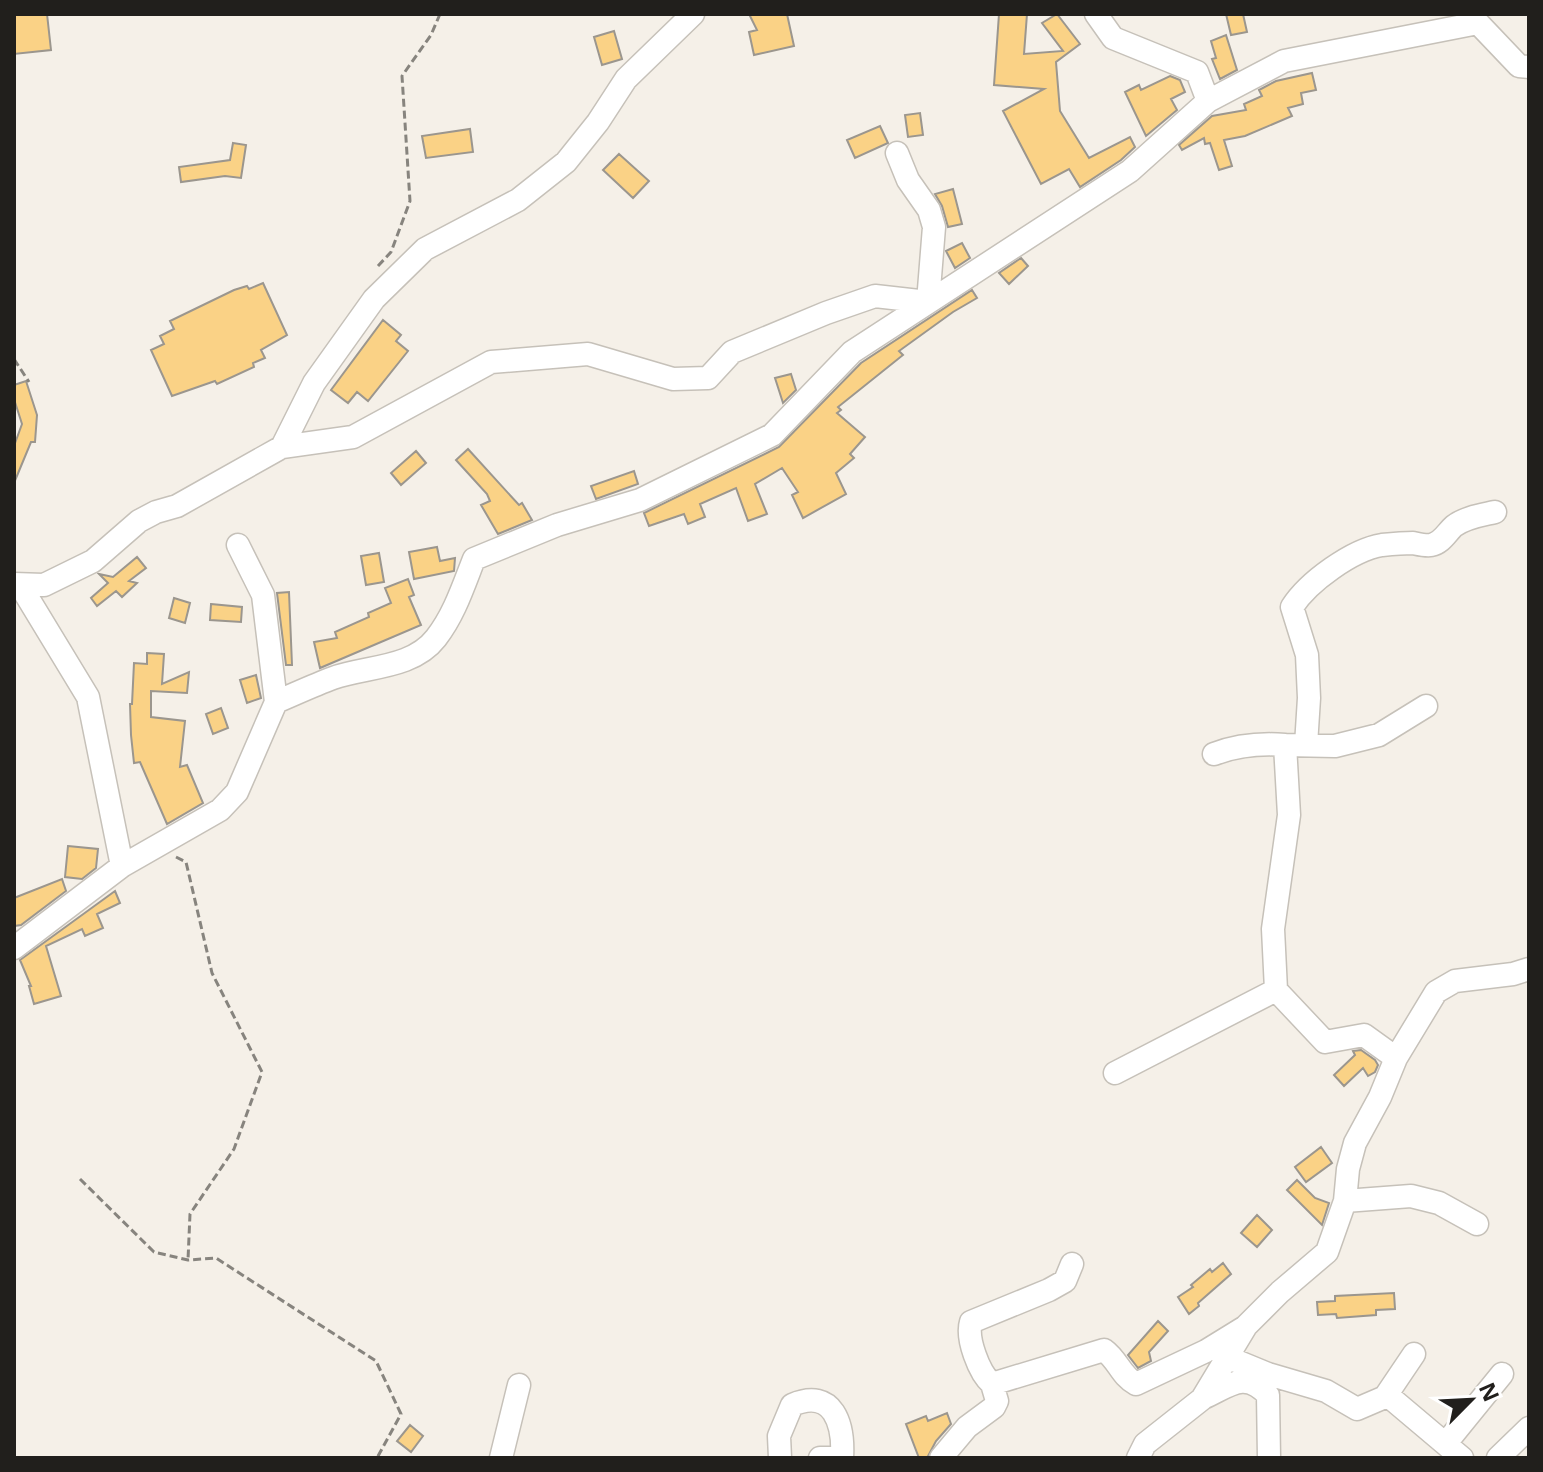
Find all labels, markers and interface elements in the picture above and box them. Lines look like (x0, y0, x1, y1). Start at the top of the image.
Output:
north arrow (1431, 1360, 1511, 1440)
text: N (1473, 1377, 1508, 1406)

